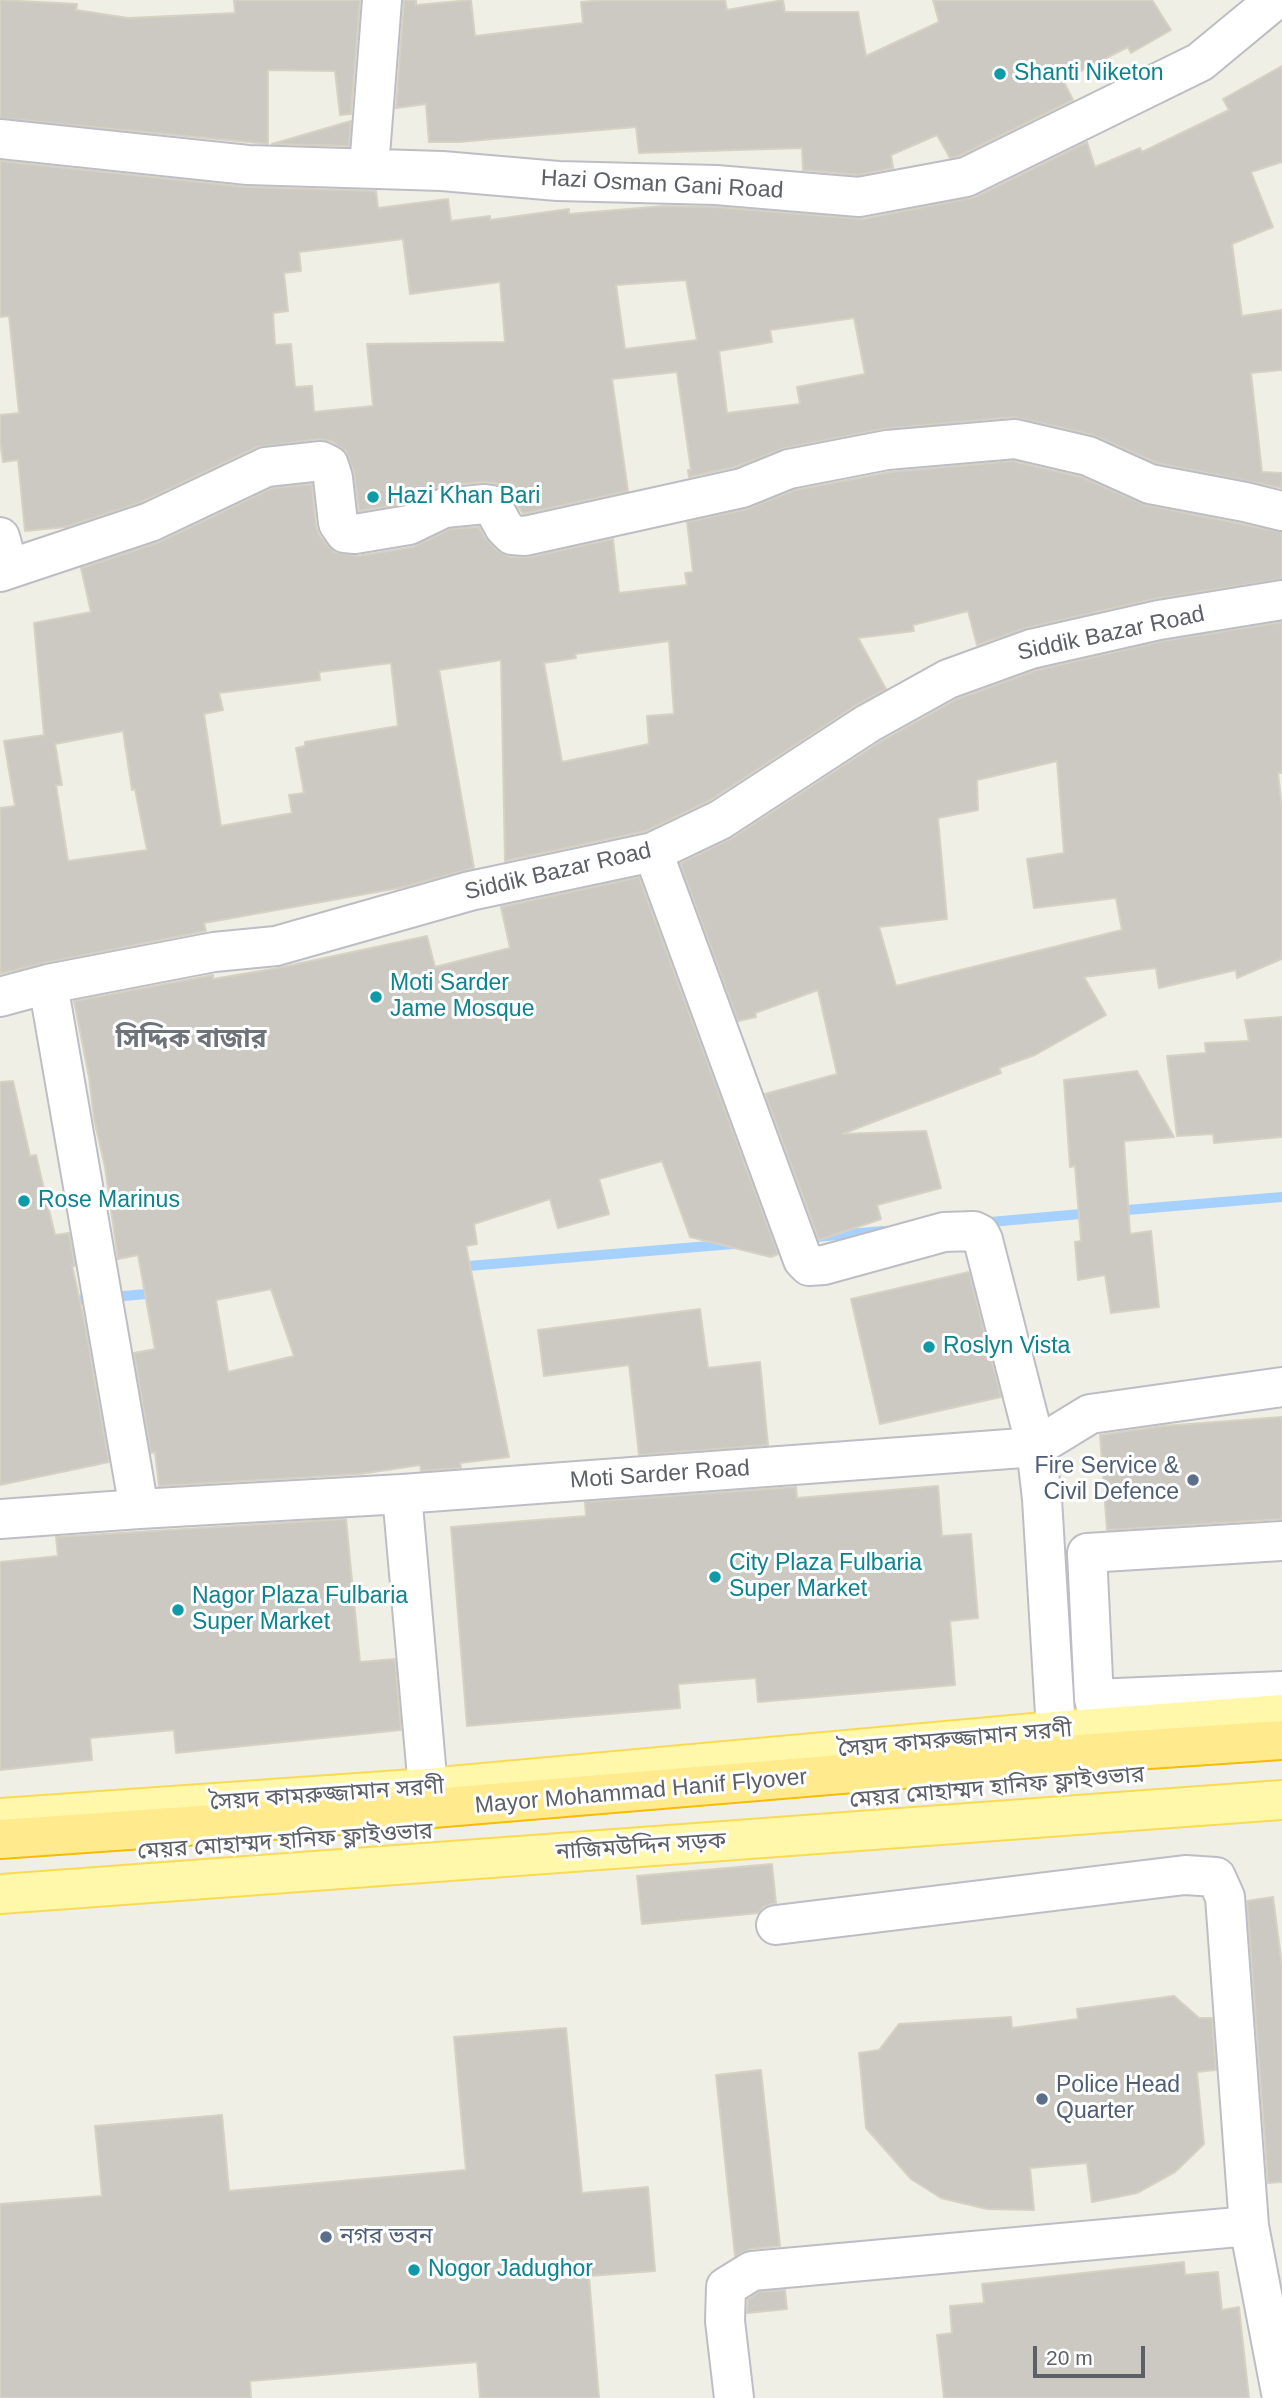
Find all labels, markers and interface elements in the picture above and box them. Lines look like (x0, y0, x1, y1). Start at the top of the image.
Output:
place label: Shanti Niketon (1014, 60, 1164, 88)
marker: Shanti Niketon (992, 66, 1008, 82)
street label: Hazi Osman Gani Road (540, 165, 784, 205)
place label: Hazi Khan Bari (387, 483, 540, 511)
marker: Hazi Khan Bari (365, 489, 381, 505)
street label: Siddik Bazar Road (1015, 601, 1207, 667)
street label: Siddik Bazar Road (462, 837, 654, 907)
place label: Moti Sarder Jame Mosque (390, 970, 534, 1024)
marker: Moti Sarder Jame Mosque (368, 989, 384, 1005)
district label: সিদ্দিক বাজার (116, 1024, 266, 1056)
place label: Rose Marinus (38, 1187, 180, 1215)
marker: Rose Marinus (16, 1193, 32, 1209)
place label: Roslyn Vista (943, 1333, 1070, 1361)
marker: Roslyn Vista (921, 1339, 937, 1355)
place label: Fire Service & Civil Defence (1035, 1453, 1179, 1507)
street label: Moti Sarder Road (569, 1455, 751, 1495)
marker: Fire Service & Civil Defence (1185, 1472, 1201, 1488)
place label: City Plaza Fulbaria Super Market (729, 1550, 922, 1604)
marker: City Plaza Fulbaria Super Market (707, 1569, 723, 1585)
place label: Nagor Plaza Fulbaria Super Market (192, 1583, 408, 1637)
marker: Nagor Plaza Fulbaria Super Market (170, 1602, 186, 1618)
street label: সৈয়দ কামরুজ্জামান সরণী (837, 1716, 1073, 1764)
street label: মেয়র মোহাম্মদ হানিফ ফ্লাইওভার (848, 1761, 1146, 1815)
street label: Mayor Mohammad Hanif Flyover (474, 1764, 808, 1820)
street label: সৈয়দ কামরুজ্জামান সরণী (209, 1773, 445, 1817)
street label: মেয়র মোহাম্মদ হানিফ ফ্লাইওভার (136, 1818, 434, 1866)
street label: নাজিমউদ্দিন সড়ক (555, 1827, 727, 1867)
place label: Police Head Quarter (1056, 2072, 1180, 2126)
marker: Police Head Quarter (1034, 2091, 1050, 2107)
place label: নগর ভবন (340, 2223, 432, 2251)
marker: নগর ভবন (318, 2229, 334, 2245)
place label: Nogor Jadughor (428, 2256, 593, 2284)
marker: Nogor Jadughor (406, 2262, 422, 2278)
scale bar (1037, 2332, 1149, 2376)
text: 20 m (1046, 2346, 1093, 2369)

